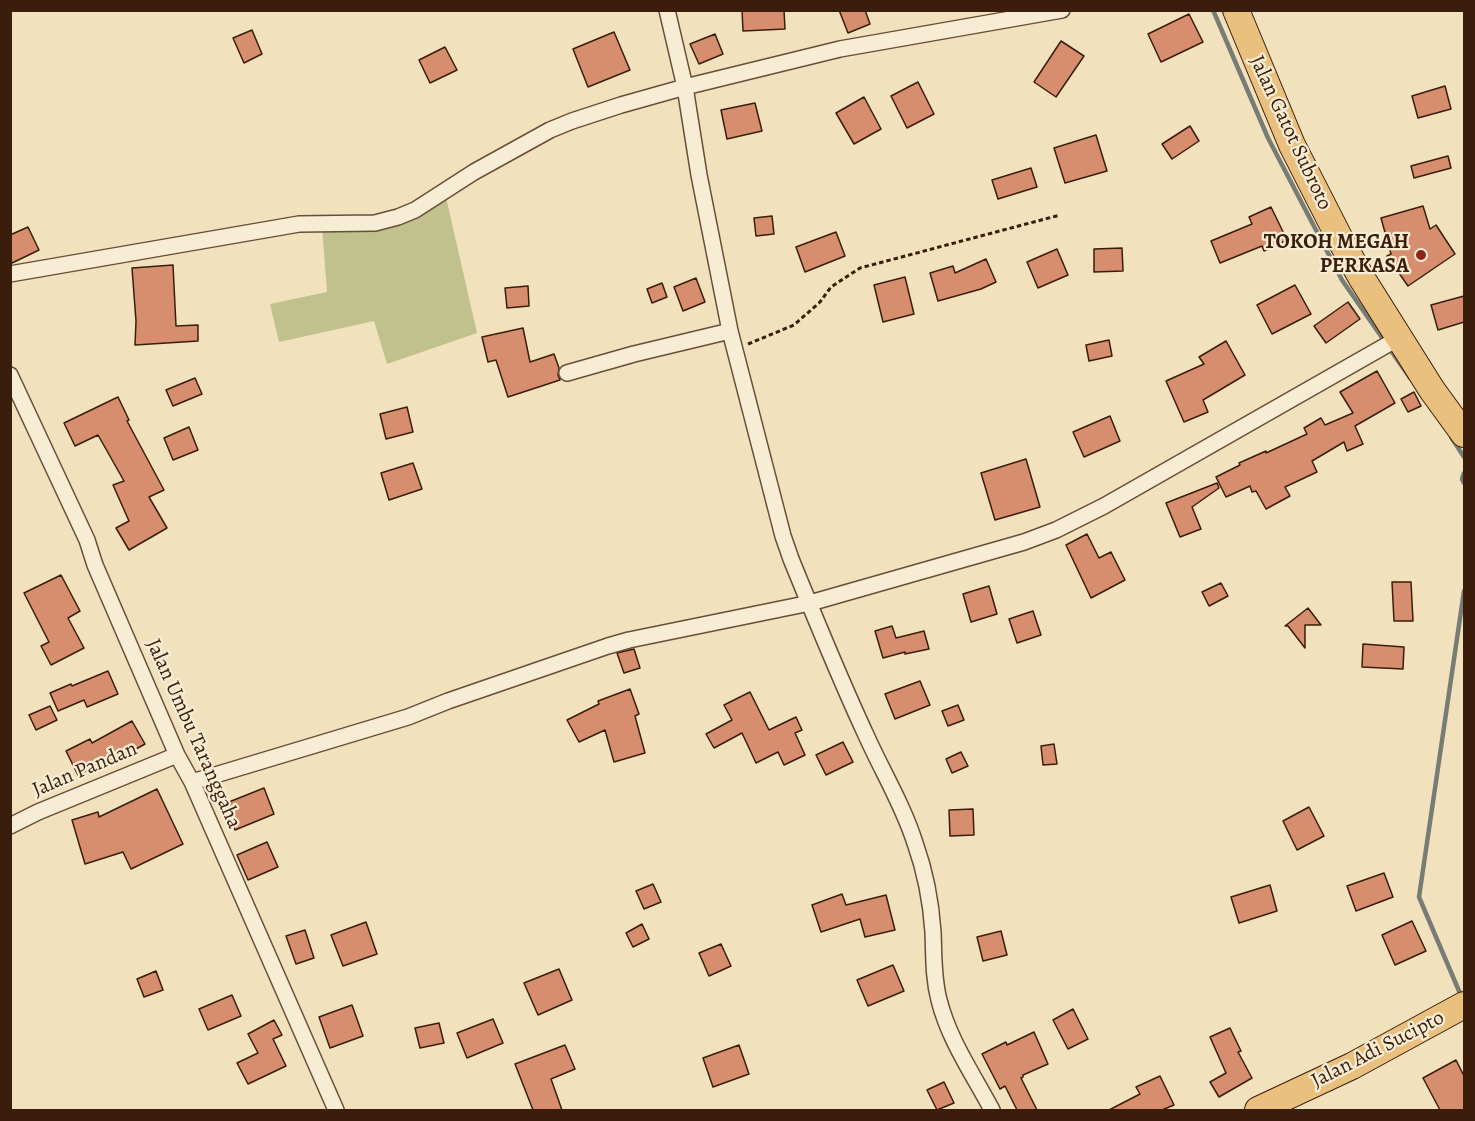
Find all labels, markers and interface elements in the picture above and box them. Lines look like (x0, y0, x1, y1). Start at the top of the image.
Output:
street label: Jalan Gatot Subroto (1243, 52, 1337, 214)
place label: TOKOH MEGAH PERKASA (1264, 230, 1409, 280)
marker: TOKOH MEGAH PERKASA (1414, 248, 1428, 262)
street label: Jalan Umbu Taranggaha (140, 635, 246, 833)
street label: Jalan Pandan (29, 737, 141, 803)
street label: Jalan Adi Sucipto (1307, 1006, 1449, 1094)

